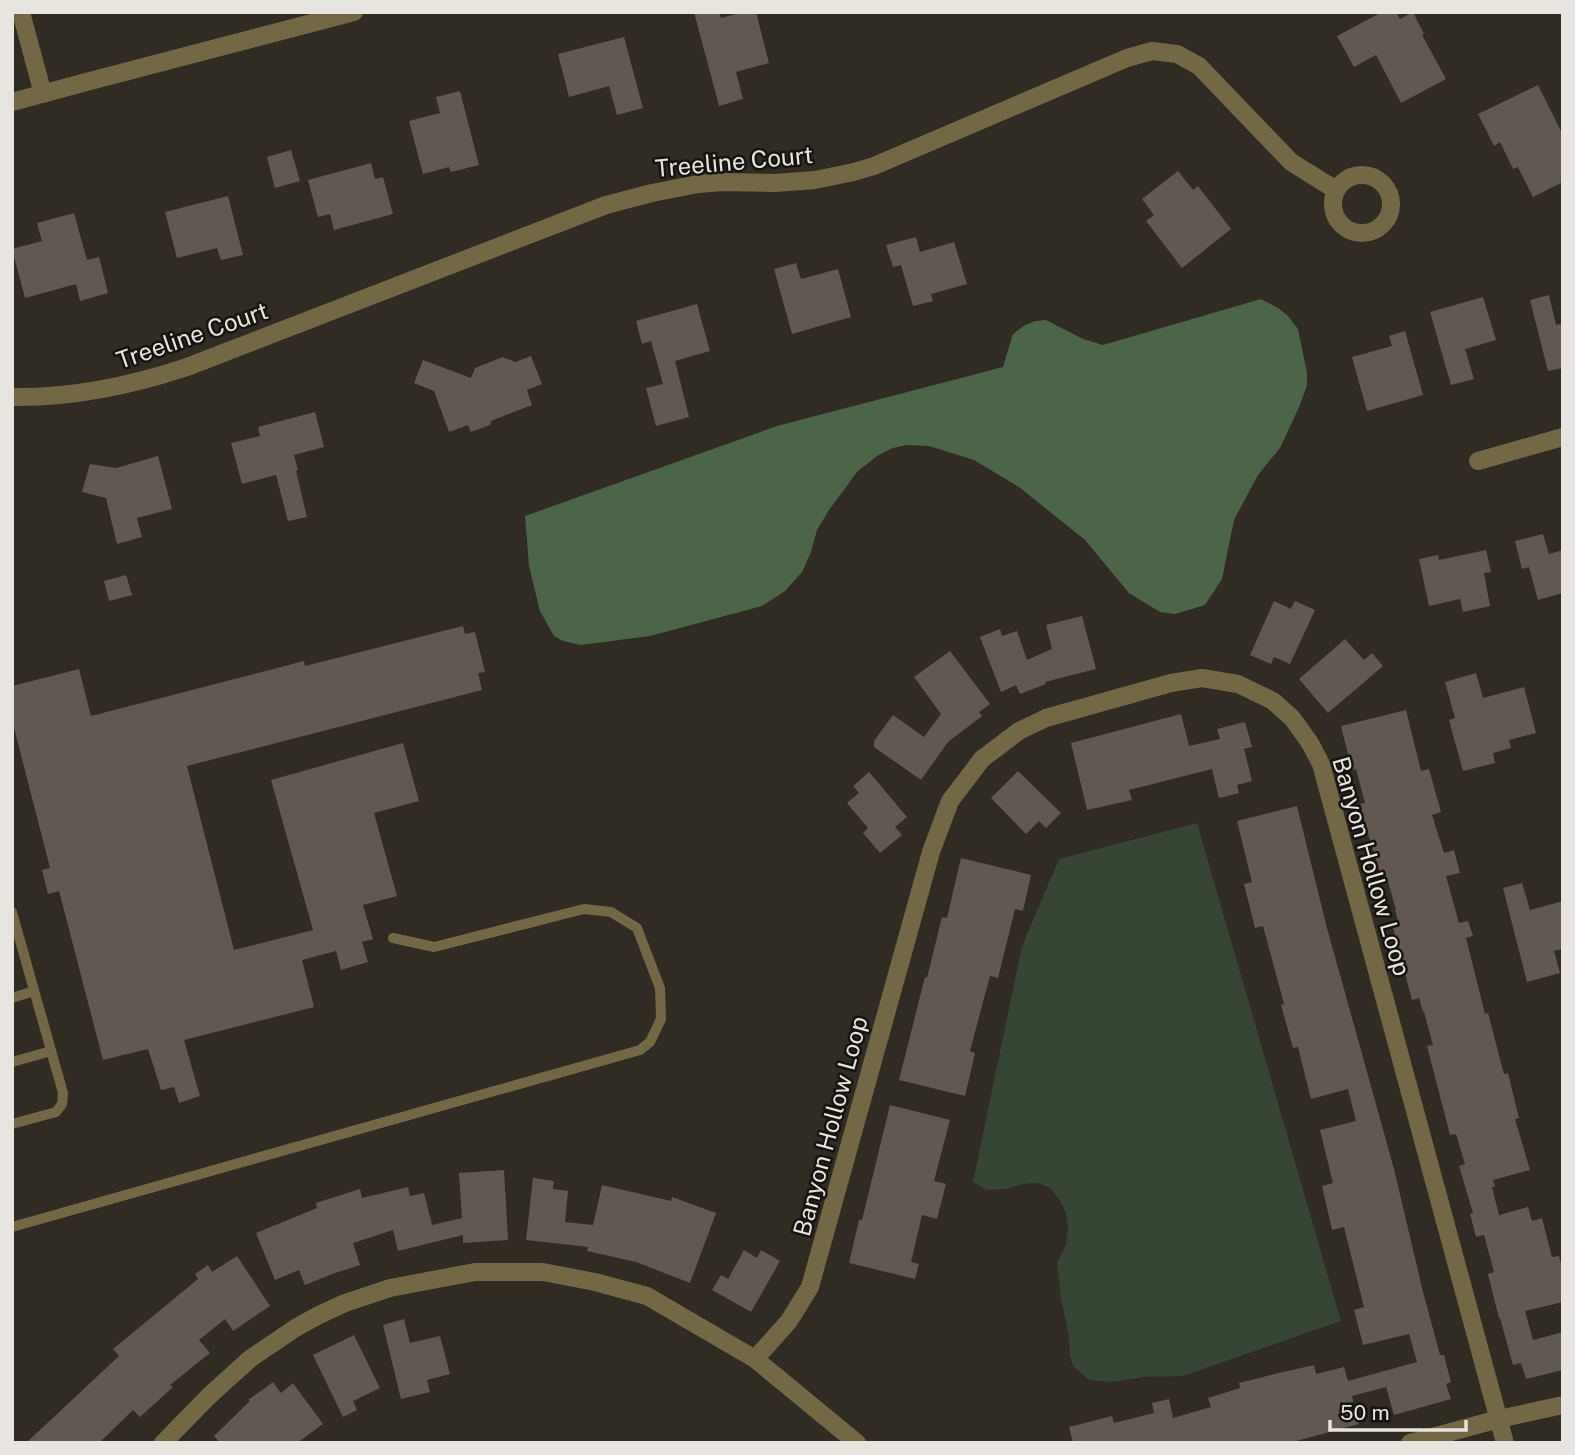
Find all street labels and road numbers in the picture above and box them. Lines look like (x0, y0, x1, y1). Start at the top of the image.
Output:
street label: Treeline Court (654, 140, 814, 182)
street label: Treeline Court (112, 296, 272, 374)
street label: Banyon Hollow Loop (1327, 753, 1417, 979)
street label: Banyon Hollow Loop (787, 1013, 873, 1239)

